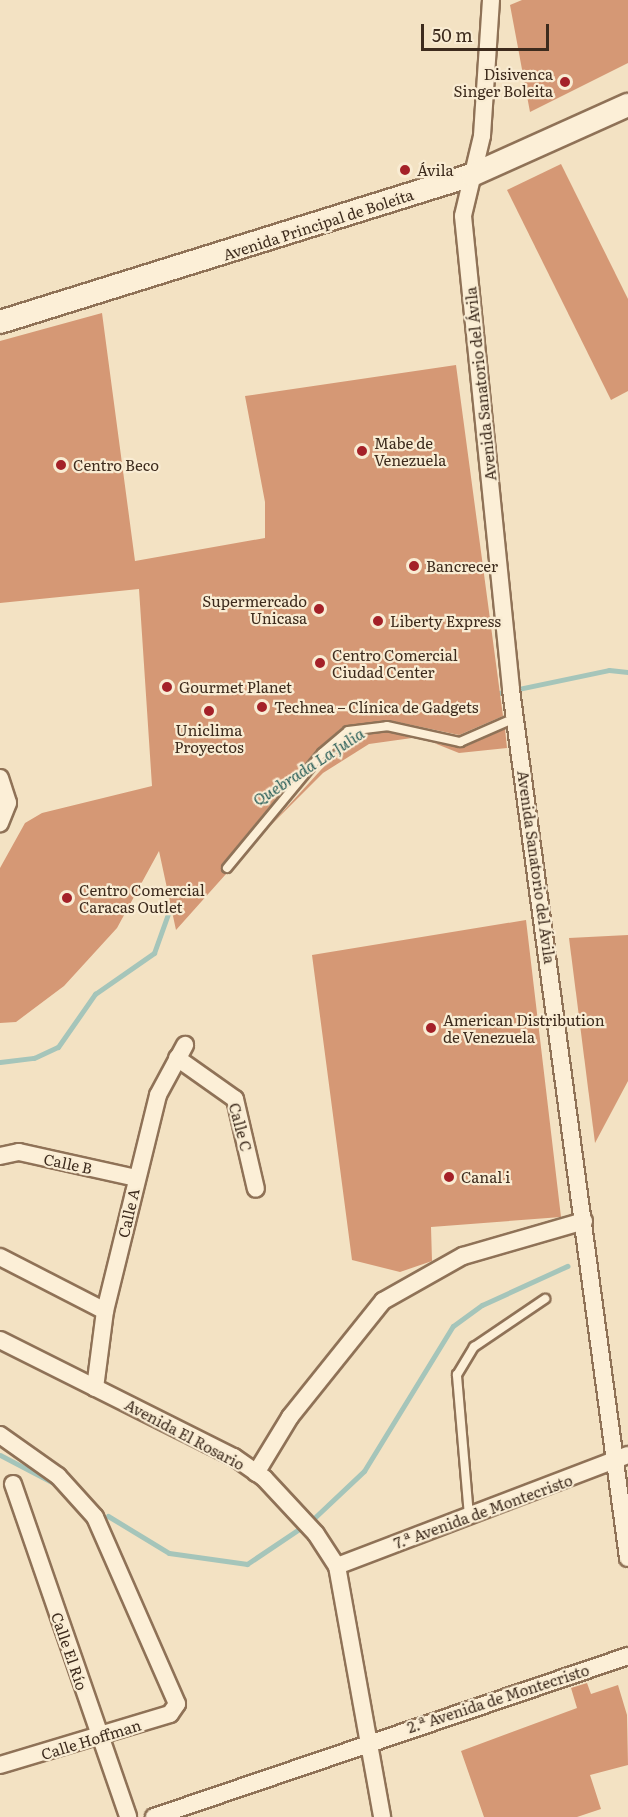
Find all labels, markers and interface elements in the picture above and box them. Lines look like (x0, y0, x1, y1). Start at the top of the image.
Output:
scale bar (424, 12, 552, 50)
text: 50 m (432, 21, 473, 48)
place label: Disivenca Singer Boleita (454, 64, 553, 99)
marker: Disivenca Singer Boleita (558, 75, 572, 89)
place label: Ávila (417, 161, 454, 179)
marker: Ávila (398, 163, 412, 177)
street label: Avenida Principal de Boleíta (220, 185, 416, 263)
street label: Avenida Sanatorio del Ávila (461, 286, 499, 482)
place label: Mabe de Venezuela (374, 433, 446, 468)
marker: Mabe de Venezuela (355, 444, 369, 458)
place label: Centro Beco (73, 456, 159, 474)
marker: Centro Beco (54, 458, 68, 472)
place label: Bancrecer (426, 557, 498, 575)
marker: Bancrecer (407, 559, 421, 573)
place label: Supermercado Unicasa (202, 591, 307, 626)
marker: Supermercado Unicasa (312, 602, 326, 616)
place label: Liberty Express (390, 612, 501, 630)
marker: Liberty Express (371, 614, 385, 628)
place label: Centro Comercial Ciudad Center (332, 645, 458, 680)
marker: Centro Comercial Ciudad Center (313, 656, 327, 670)
place label: Gourmet Planet (179, 678, 292, 696)
marker: Gourmet Planet (160, 680, 174, 694)
place label: Technea – Clínica de Gadgets (274, 698, 478, 716)
marker: Technea – Clínica de Gadgets (255, 700, 269, 714)
marker: Uniclima Proyectos (202, 704, 216, 718)
place label: Uniclima Proyectos (174, 720, 244, 755)
water label: Quebrada La Julia (249, 723, 367, 809)
street label: Avenida Sanatorio del Ávila (515, 769, 559, 965)
place label: Centro Comercial Caracas Outlet (79, 880, 205, 915)
marker: Centro Comercial Caracas Outlet (60, 891, 74, 905)
place label: American Distribution de Venezuela (443, 1010, 605, 1045)
marker: American Distribution de Venezuela (424, 1021, 438, 1035)
street label: Calle C (226, 1101, 256, 1153)
street label: Calle B (42, 1149, 94, 1177)
place label: Canal i (461, 1168, 510, 1186)
marker: Canal i (442, 1170, 456, 1184)
street label: Calle A (114, 1187, 142, 1239)
street label: Avenida El Rosario (122, 1395, 248, 1473)
street label: 7.ª Avenida de Montecristo (391, 1470, 575, 1552)
street label: Calle El Río (48, 1610, 92, 1692)
street label: 2.ª Avenida de Montecristo (405, 1660, 591, 1736)
street label: Calle Hoffman (39, 1715, 143, 1763)

